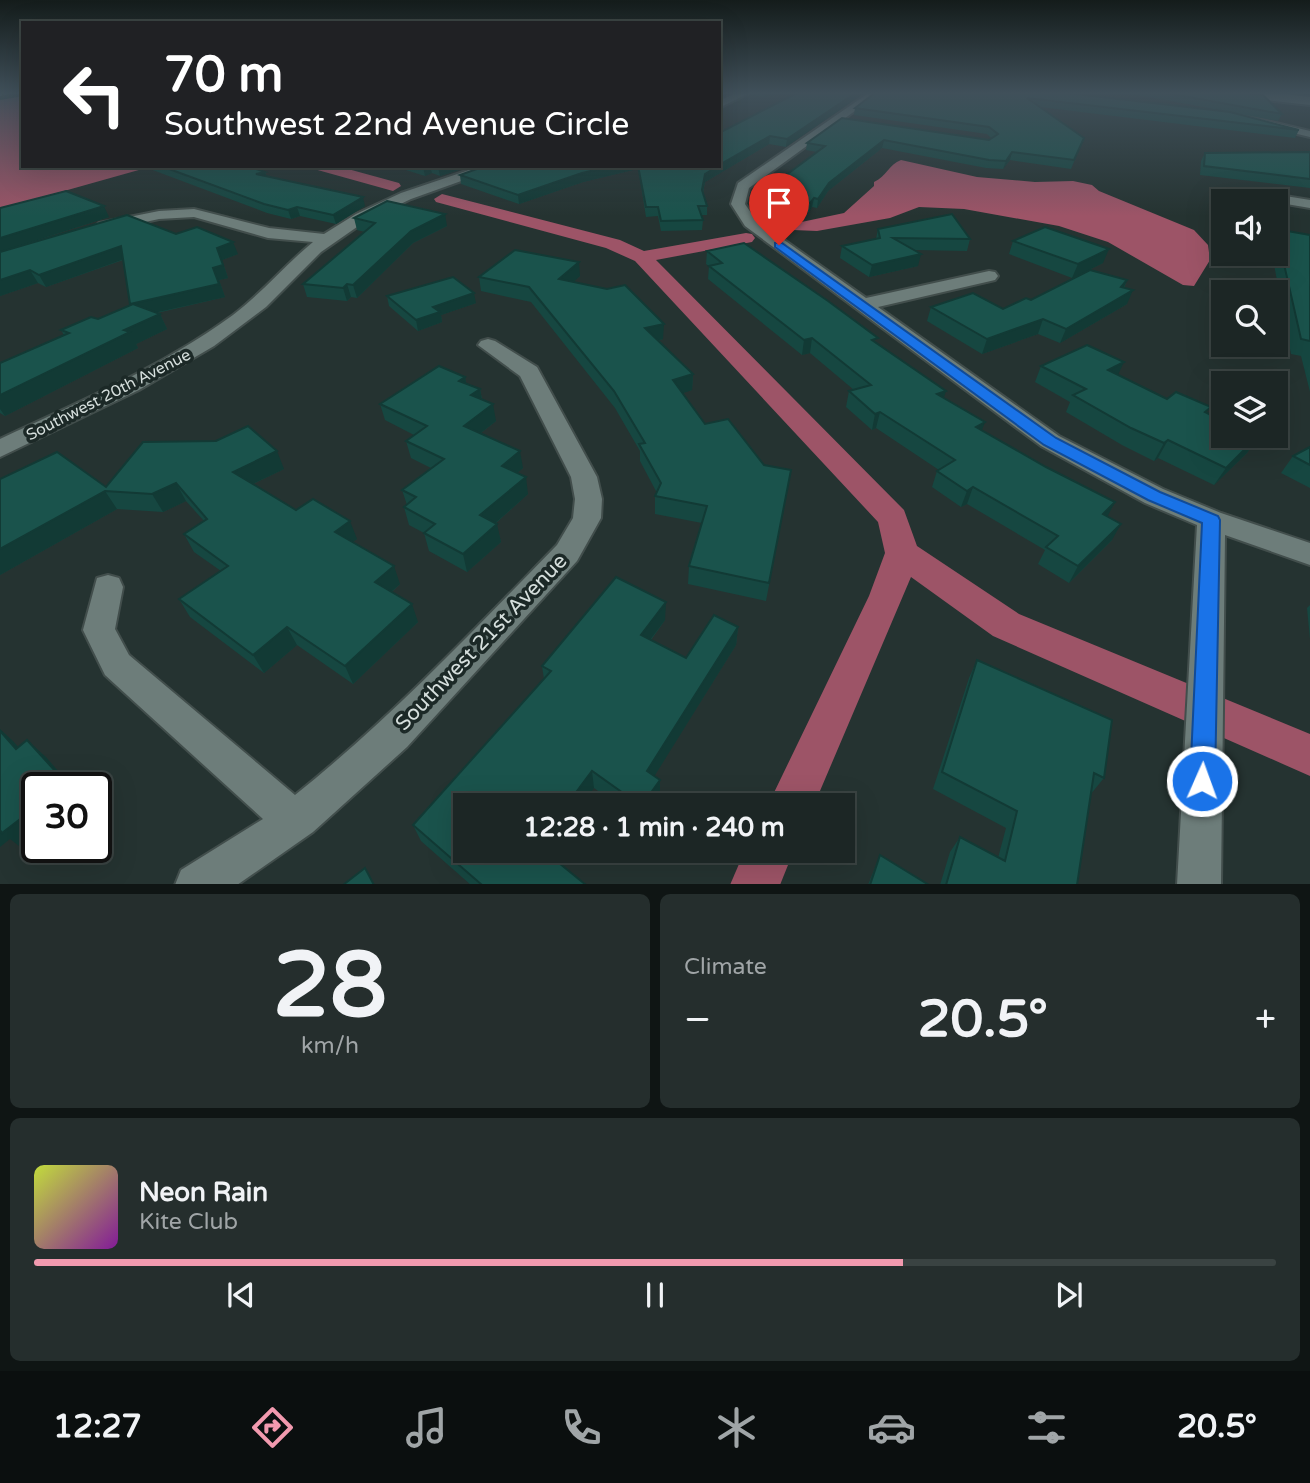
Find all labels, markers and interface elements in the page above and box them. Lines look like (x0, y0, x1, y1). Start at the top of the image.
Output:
text: 70 m (164, 46, 283, 105)
icon: left (49, 49, 140, 140)
text: Southwest 22nd Avenue Circle (164, 106, 629, 144)
pin (749, 173, 809, 245)
icon: arrive (760, 184, 798, 222)
map controls (1211, 189, 1288, 448)
button: sound (1211, 189, 1288, 266)
button: search (1211, 280, 1288, 357)
street label: Southwest 20th Avenue (23, 345, 194, 445)
button: layers (1211, 371, 1288, 448)
street label: Southwest 21st Avenue (390, 549, 572, 736)
position arrow (1165, 744, 1239, 818)
speed limit sign: 30 (21, 772, 112, 863)
text: 12:28 · 1 min · 240 m (523, 812, 785, 843)
text: 28 (273, 931, 387, 1041)
text: Climate (684, 953, 767, 981)
text: 20.5° (918, 988, 1048, 1051)
text: − (684, 997, 711, 1043)
text: + (1255, 997, 1276, 1043)
text: km/h (301, 1032, 359, 1060)
text: Neon Rain (139, 1177, 268, 1208)
text: Kite Club (139, 1208, 238, 1236)
icon: previous (222, 1276, 260, 1314)
icon: pause (636, 1276, 674, 1314)
icon: next (1050, 1276, 1088, 1314)
icon: directions (248, 1403, 297, 1452)
icon: music (402, 1403, 451, 1452)
icon: phone (557, 1403, 606, 1452)
icon: climate (712, 1403, 761, 1452)
icon: car (867, 1403, 916, 1452)
icon: filters (1022, 1403, 1071, 1452)
text: 12:27 (53, 1408, 142, 1446)
text: 20.5° (1177, 1408, 1257, 1446)

